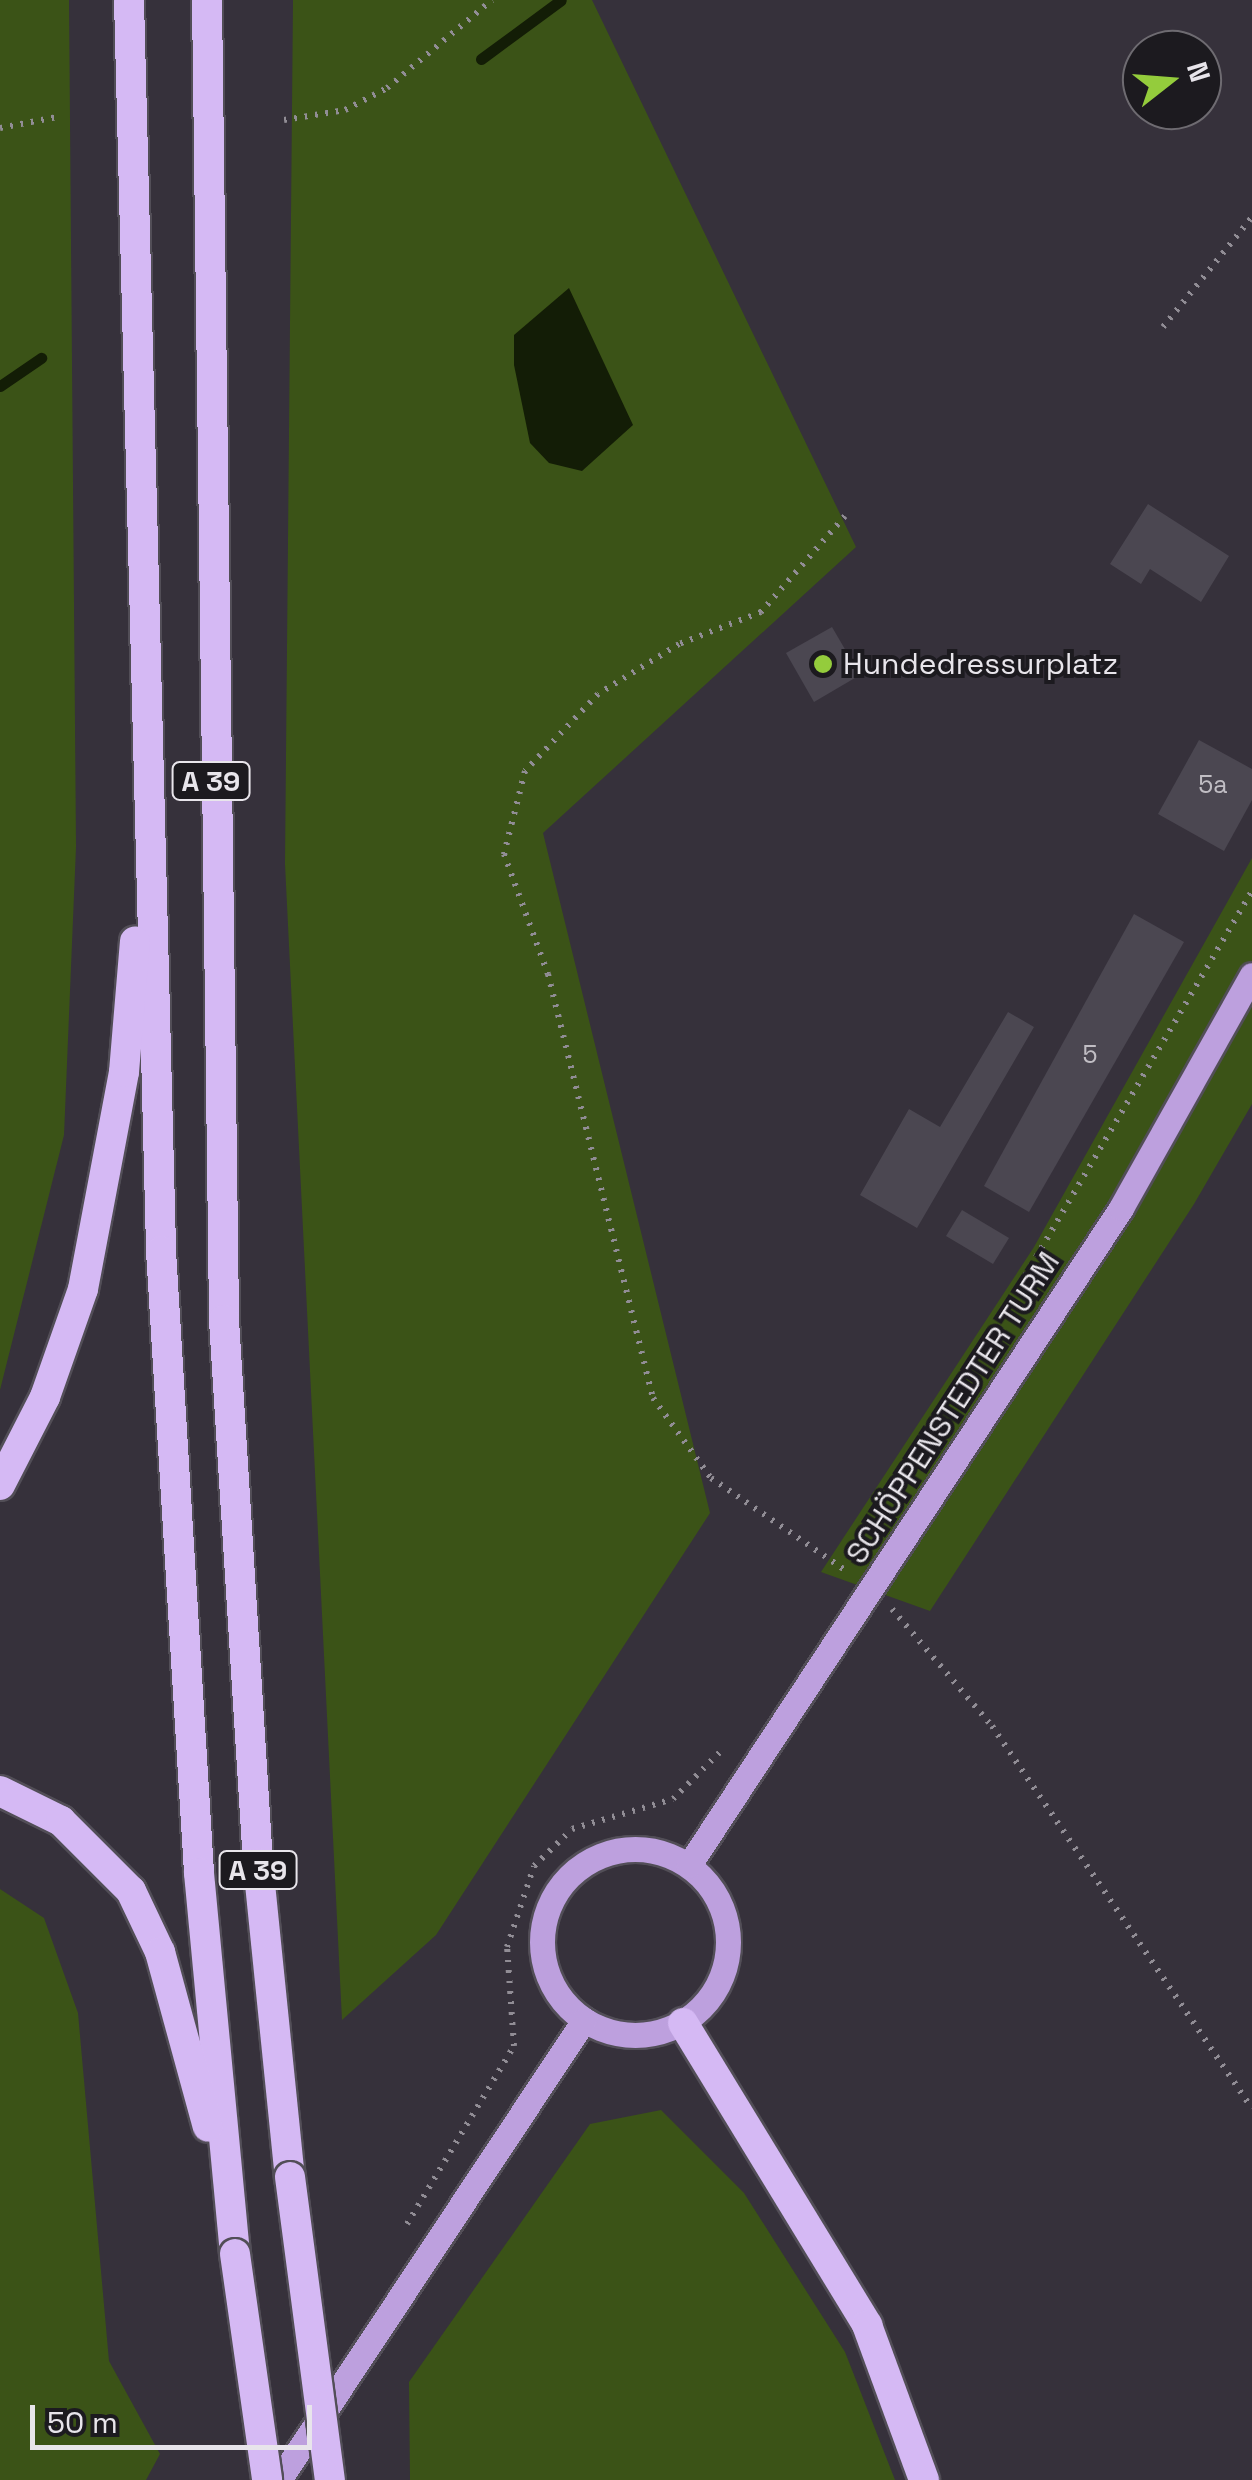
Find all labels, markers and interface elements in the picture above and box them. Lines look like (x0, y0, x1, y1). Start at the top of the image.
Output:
north arrow (1122, 30, 1222, 130)
text: N (1179, 58, 1219, 86)
place label: Hundedressurplatz (843, 646, 1118, 682)
marker: Hundedressurplatz (812, 653, 834, 675)
road number: A 39 (171, 758, 251, 804)
house number: 5a (1198, 769, 1228, 799)
house number: 5 (1083, 1039, 1097, 1069)
street label: SCHÖPPENSTEDTER TURM (839, 1245, 1067, 1571)
road number: A 39 (218, 1847, 298, 1893)
scale bar (35, 2385, 318, 2447)
text: 50 m (47, 2403, 118, 2442)

